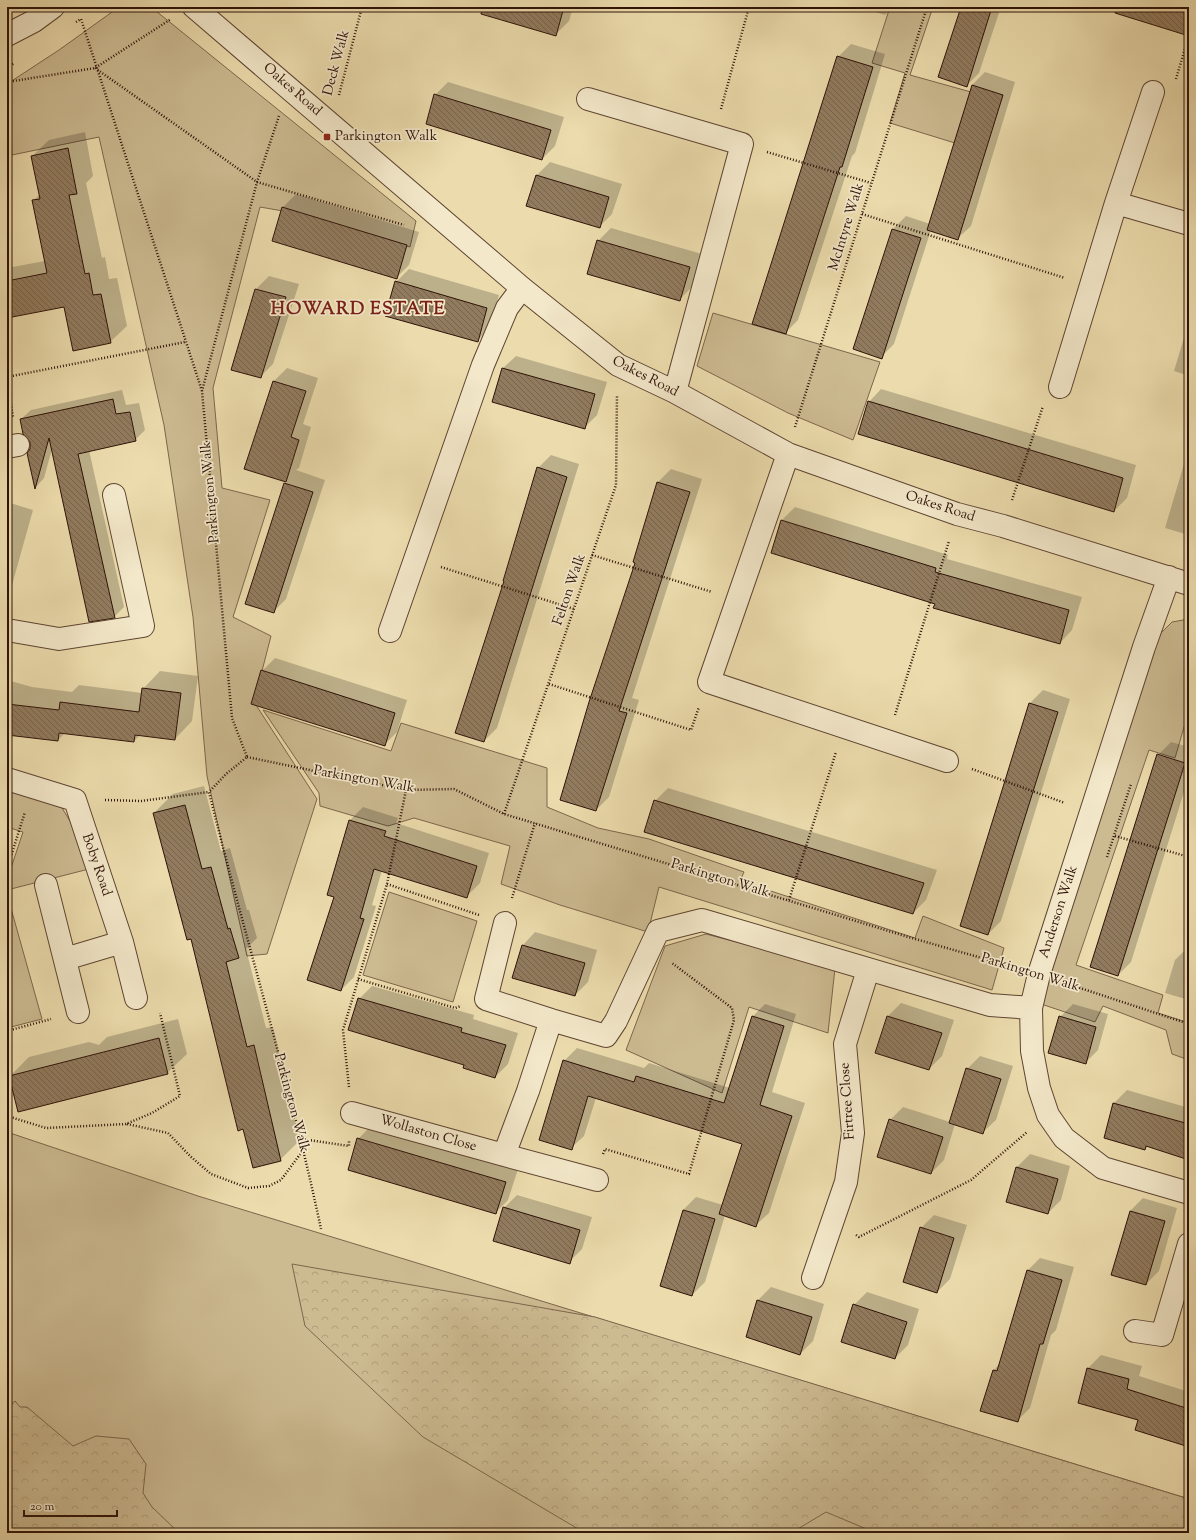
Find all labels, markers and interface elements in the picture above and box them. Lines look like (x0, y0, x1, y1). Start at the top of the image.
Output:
street label: Deck Walk (319, 28, 355, 98)
street label: Oakes Road (258, 59, 326, 121)
place label: Parkington Walk (335, 127, 438, 147)
marker: Parkington Walk (322, 132, 332, 142)
street label: McIntyre Walk (824, 180, 870, 273)
district label: HOWARD ESTATE (271, 297, 445, 323)
street label: Oakes Road (608, 352, 682, 402)
street label: Parkington Walk (197, 440, 225, 544)
street label: Oakes Road (903, 486, 978, 528)
street label: Felton Walk (548, 551, 592, 628)
street label: Parkington Walk (312, 761, 416, 799)
street label: Boby Road (76, 831, 116, 899)
street label: Parkington Walk (668, 854, 772, 904)
street label: Anderson Walk (1035, 863, 1084, 961)
street label: Parkington Walk (978, 948, 1082, 998)
street label: Parkington Walk (268, 1051, 314, 1155)
street label: Firtree Close (835, 1062, 861, 1140)
street label: Wollaston Close (377, 1111, 479, 1157)
scale bar (24, 1492, 117, 1518)
text: 20 m (30, 1498, 55, 1516)

